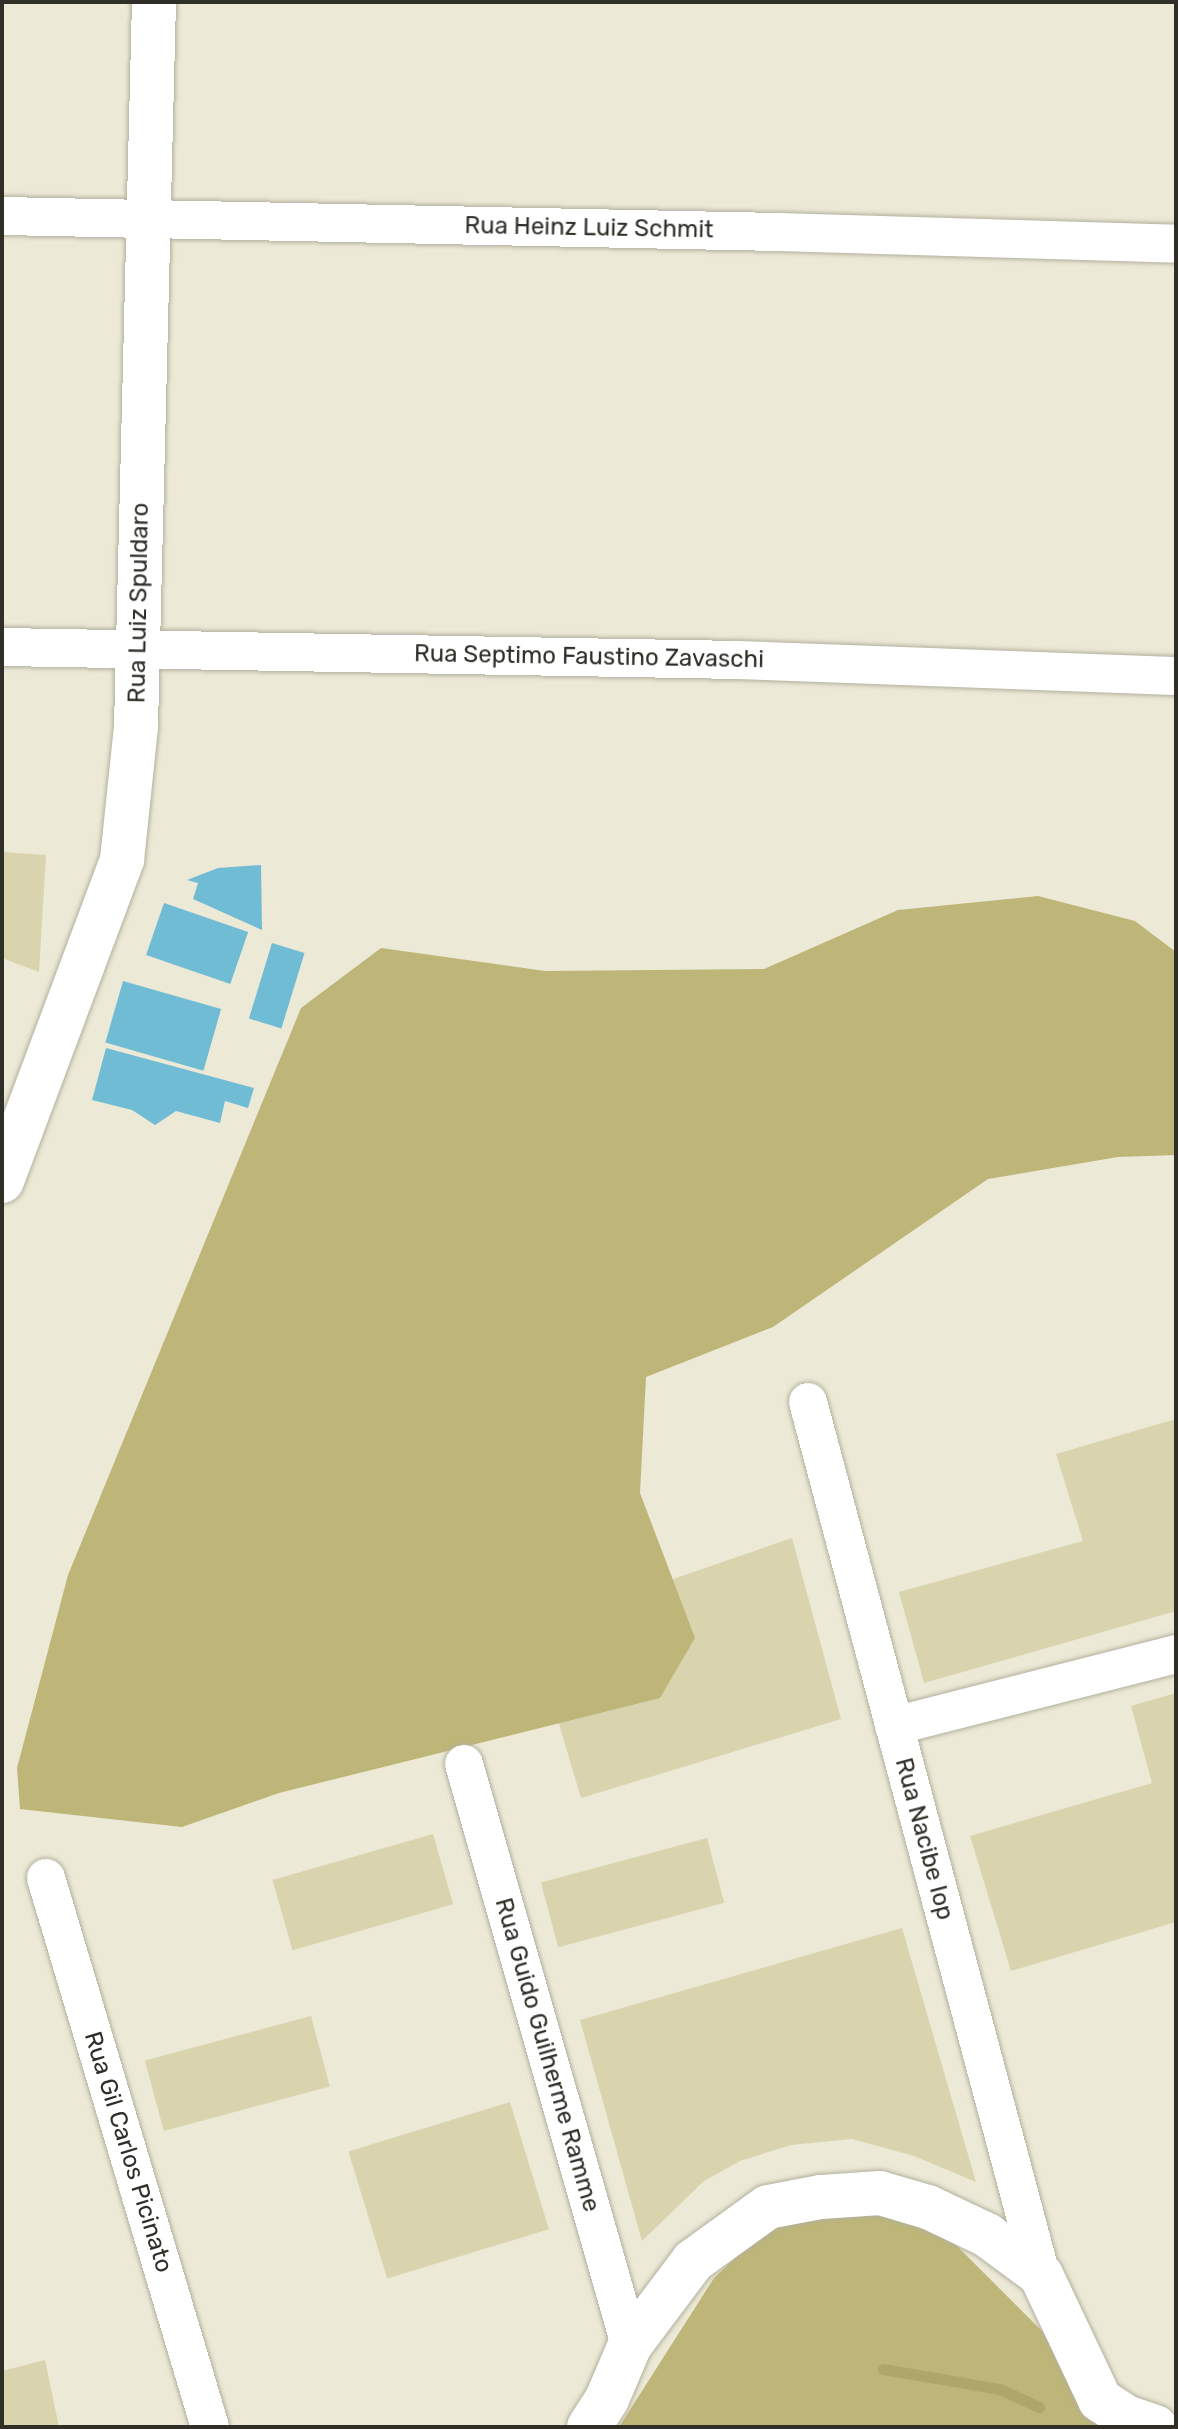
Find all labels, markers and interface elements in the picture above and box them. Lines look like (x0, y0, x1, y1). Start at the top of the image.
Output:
street label: Rua Heinz Luiz Schmit (464, 211, 714, 245)
street label: Rua Luiz Spuldaro (123, 503, 155, 703)
street label: Rua Septimo Faustino Zavaschi (414, 640, 764, 674)
street label: Rua Nacibe Iop (889, 1755, 959, 1923)
street label: Rua Guido Guilherme Ramme (488, 1895, 606, 2215)
street label: Rua Gil Carlos Picinato (78, 2028, 178, 2276)

